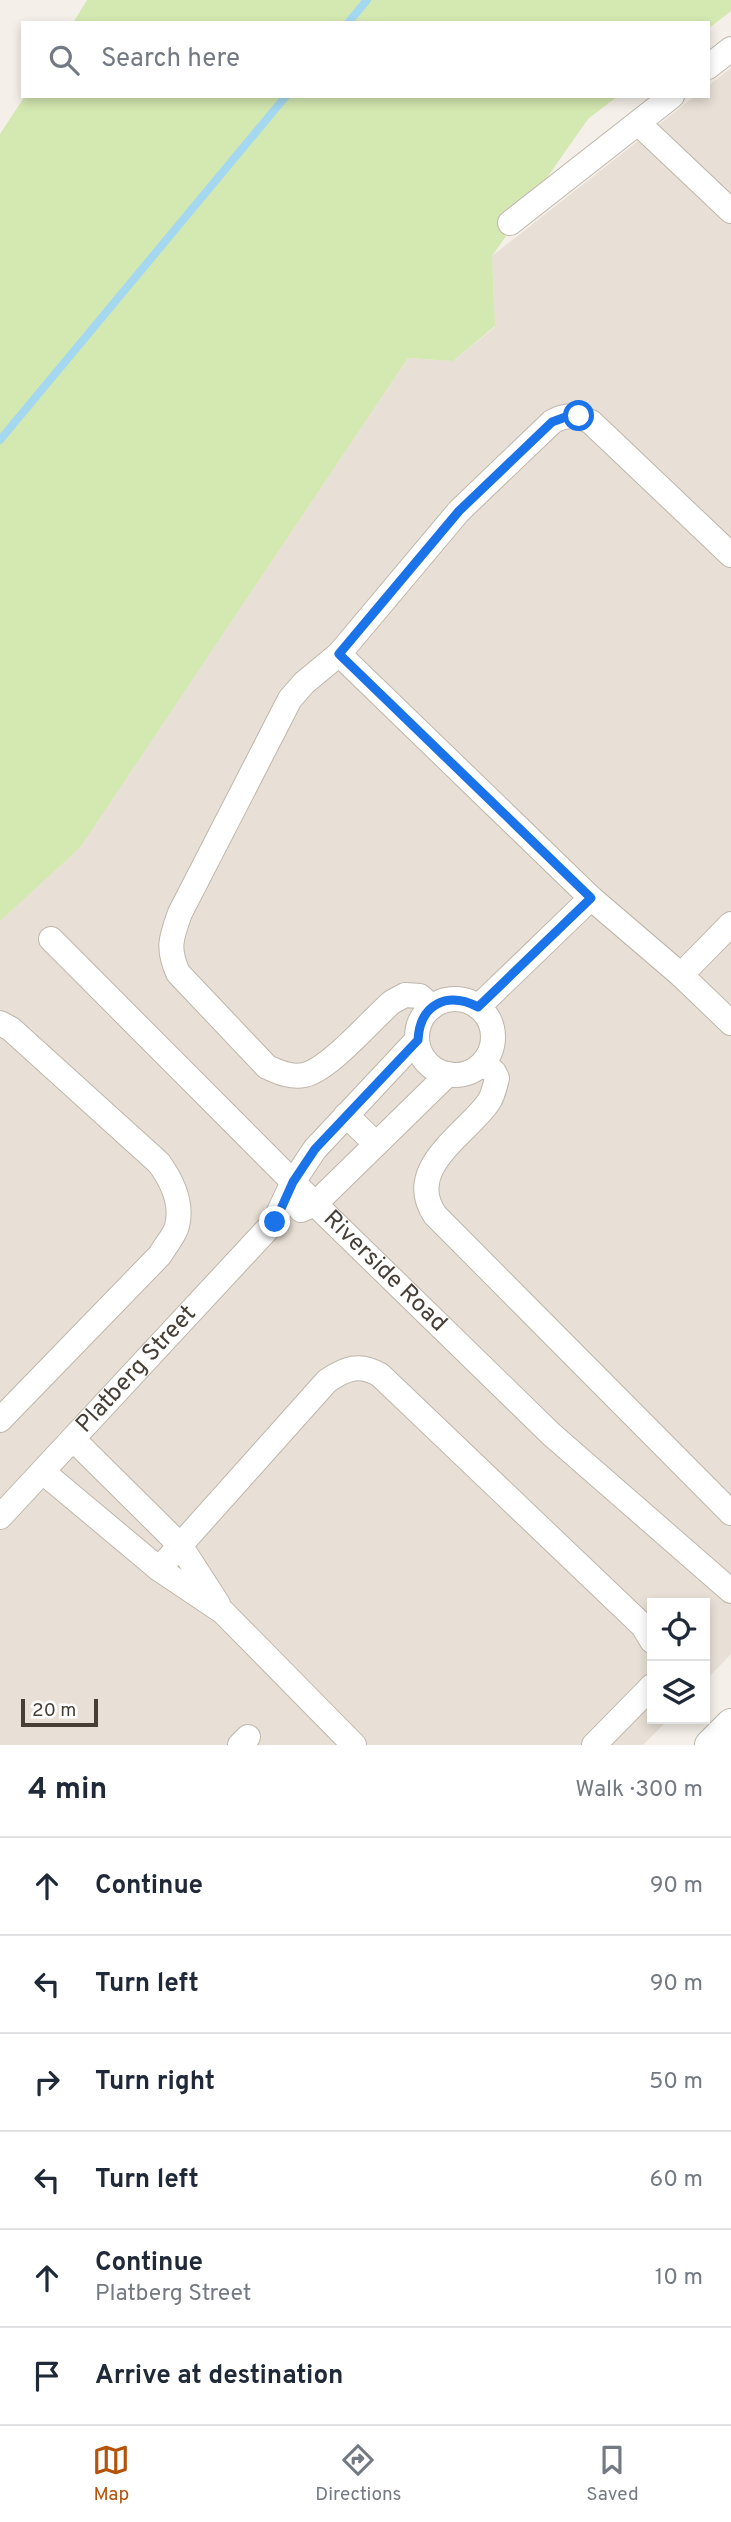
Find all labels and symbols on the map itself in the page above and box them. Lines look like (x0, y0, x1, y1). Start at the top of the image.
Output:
route start (563, 400, 594, 431)
street label: Riverside Road (316, 1205, 453, 1339)
route end (259, 1206, 290, 1237)
street label: Platberg Street (70, 1300, 203, 1440)
scale bar (21, 1696, 98, 1728)

